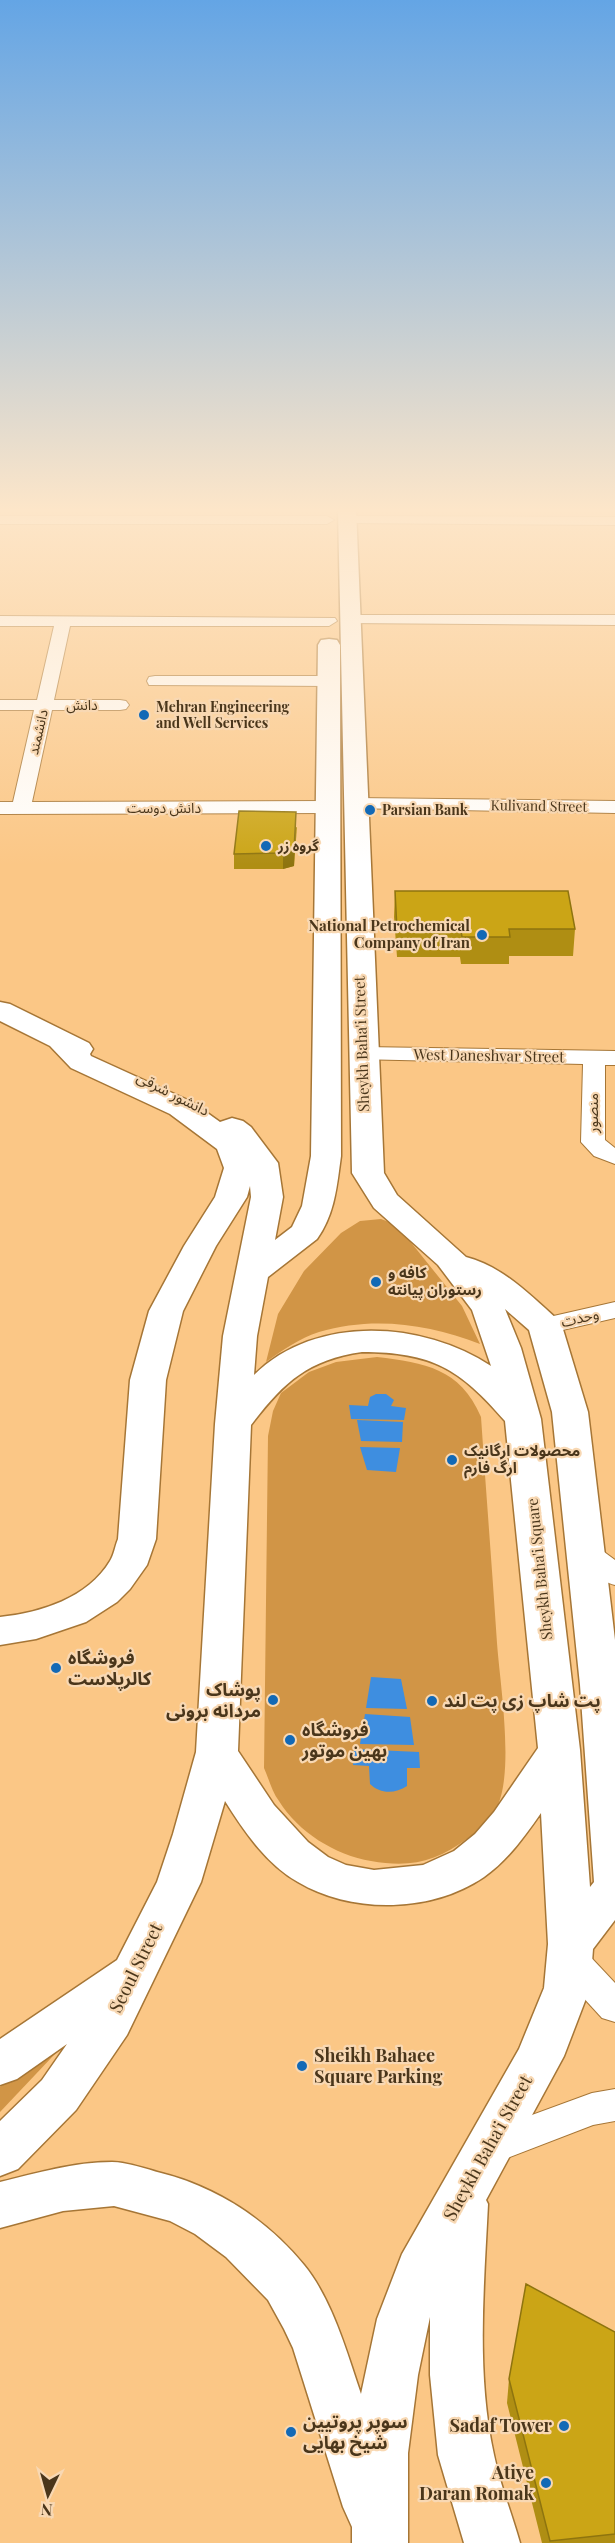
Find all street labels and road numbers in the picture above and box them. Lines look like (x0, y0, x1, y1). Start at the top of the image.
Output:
street label: دانش (66, 695, 98, 714)
street label: دانشمند (23, 707, 52, 756)
street label: Kulivand Street (490, 795, 589, 816)
street label: دانش دوست (127, 798, 201, 817)
street label: Sheykh Baha'i Street (349, 975, 373, 1112)
street label: West Daneshvar Street (412, 1044, 565, 1066)
street label: دانشور شرقی (134, 1066, 213, 1120)
street label: منصور (582, 1093, 602, 1134)
street label: وحدت (559, 1303, 601, 1331)
street label: Sheykh Baha'i Square (522, 1497, 556, 1641)
street label: Seoul Street (103, 1918, 167, 2016)
street label: Sheykh Baha'i Street (437, 2070, 537, 2225)

